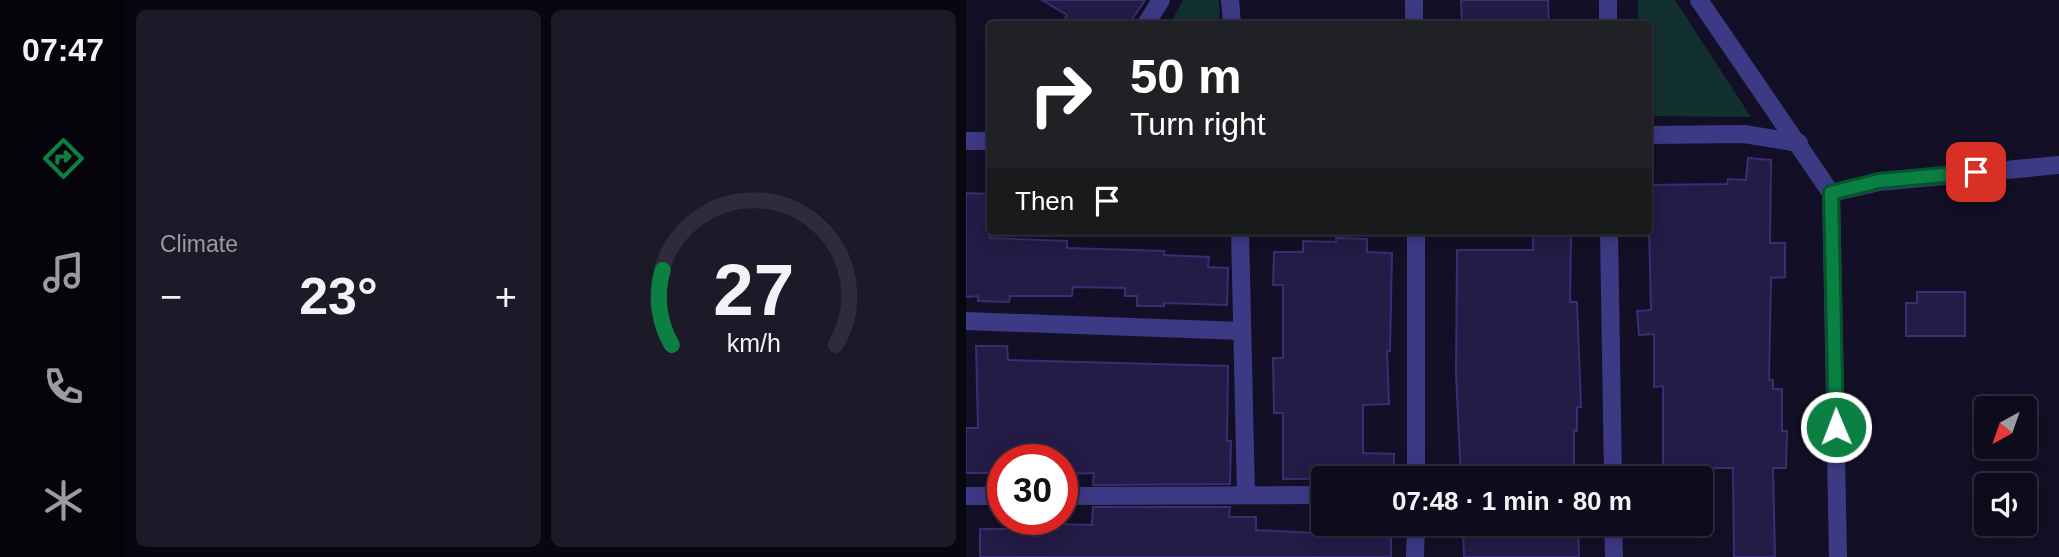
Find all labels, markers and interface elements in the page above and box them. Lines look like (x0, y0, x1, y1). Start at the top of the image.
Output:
text: 07:47 (22, 32, 104, 68)
icon: right (1015, 49, 1106, 140)
text: 50 m (1130, 49, 1242, 103)
text: Turn right (1130, 106, 1266, 142)
icon: directions (39, 134, 88, 183)
pin (1946, 142, 2006, 202)
icon: arrive (1957, 153, 1995, 191)
icon: arrive (1088, 182, 1126, 220)
text: Then (1015, 186, 1074, 216)
text: Climate (160, 231, 238, 257)
icon: music (39, 248, 88, 297)
text: 27 (713, 249, 794, 330)
text: 23° (299, 267, 378, 325)
text: − (160, 276, 182, 318)
text: + (495, 276, 517, 318)
text: km/h (726, 328, 781, 356)
icon: phone (39, 362, 88, 411)
position arrow (1799, 390, 1873, 464)
north arrow (1974, 396, 2037, 458)
map controls (1974, 396, 2037, 536)
speed limit sign: 30 (987, 444, 1078, 535)
button: sound (1974, 473, 2037, 536)
icon: climate (39, 476, 88, 525)
text: 07:48 · 1 min · 80 m (1392, 486, 1632, 516)

